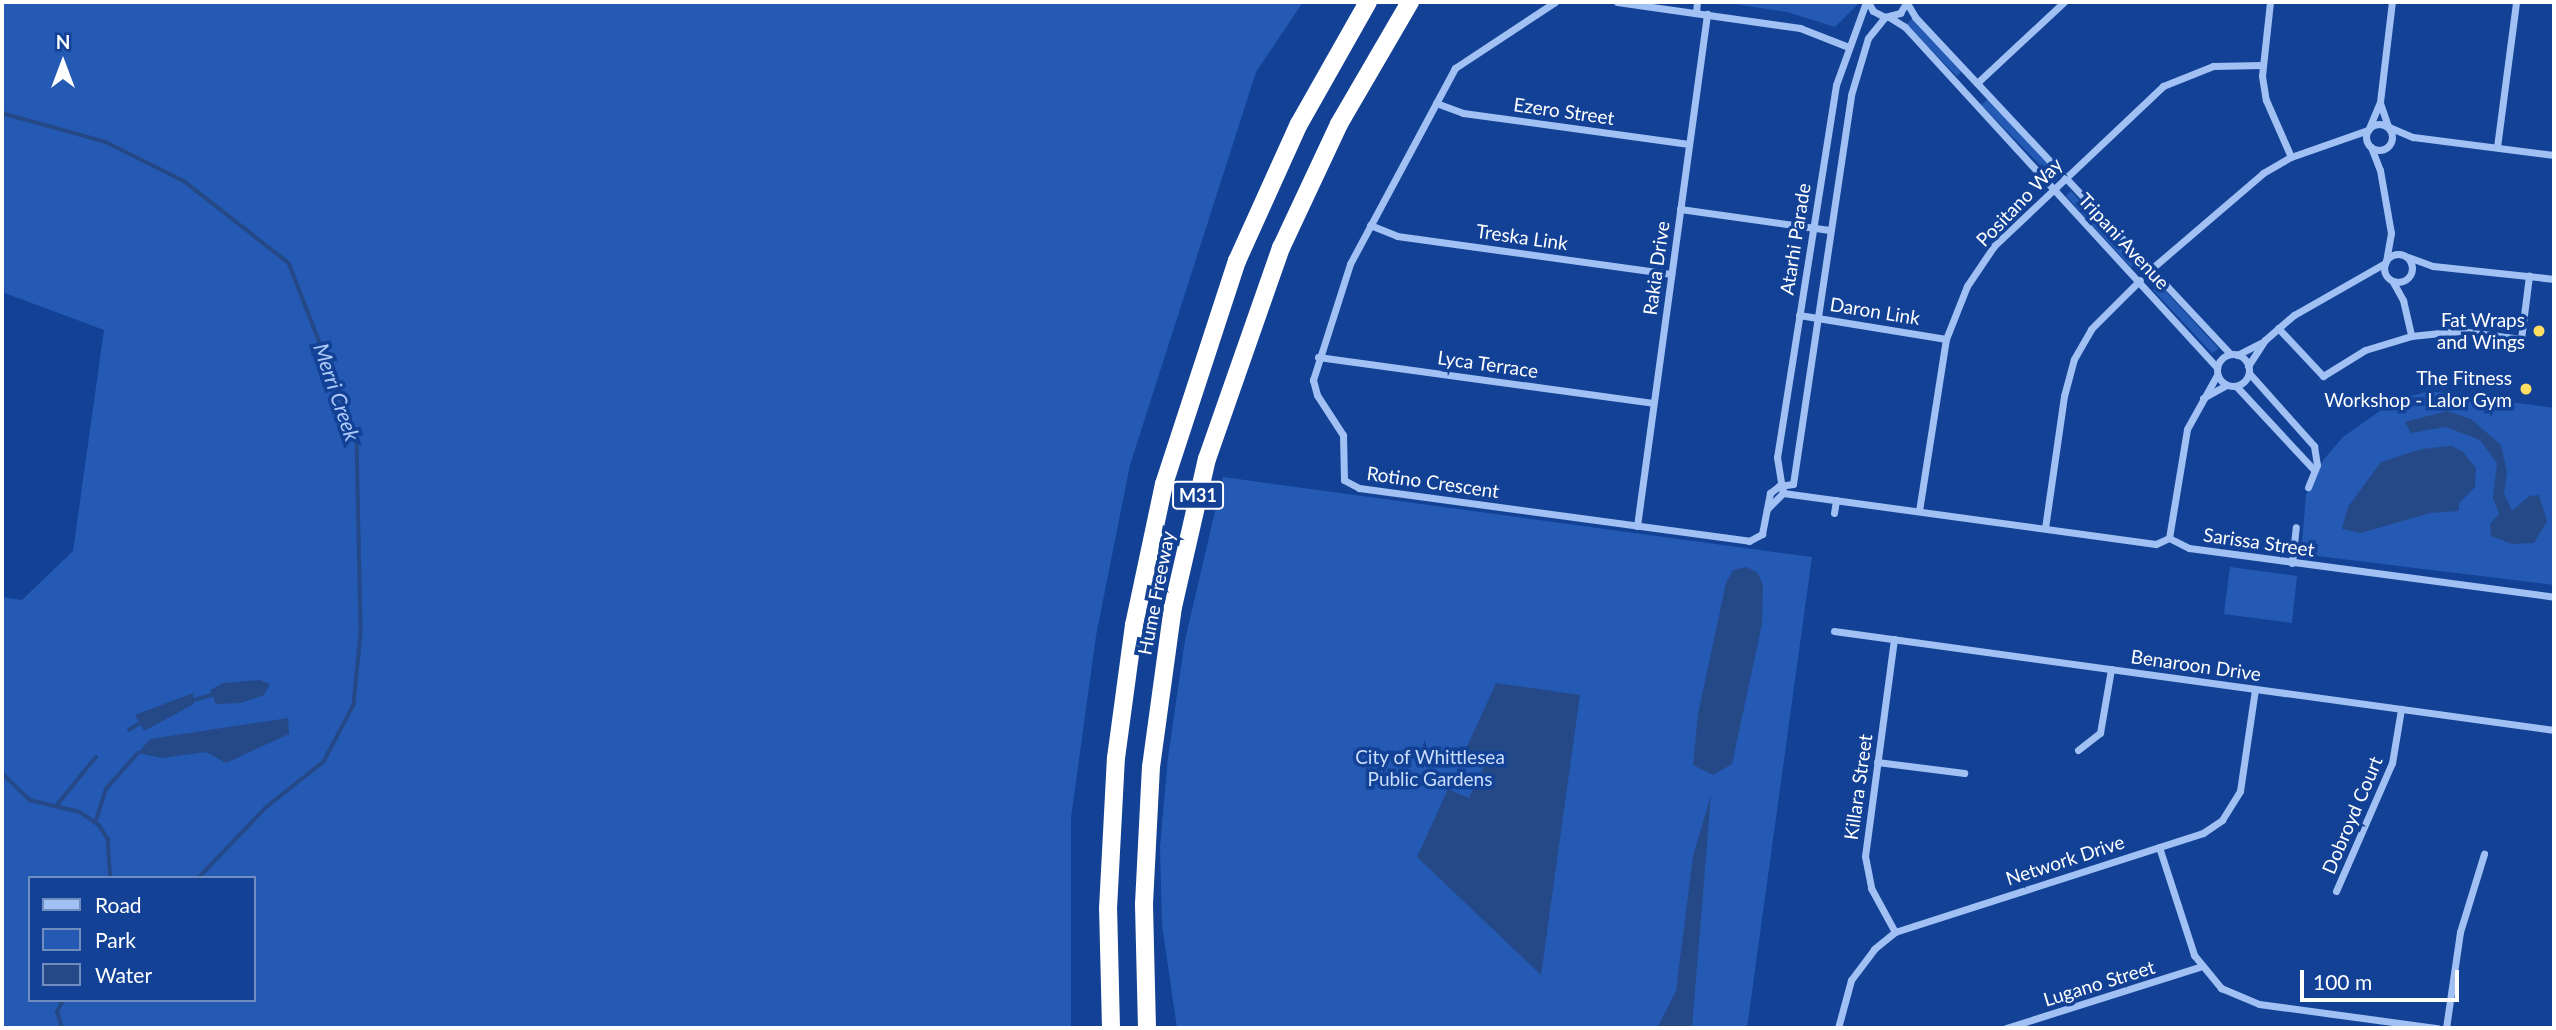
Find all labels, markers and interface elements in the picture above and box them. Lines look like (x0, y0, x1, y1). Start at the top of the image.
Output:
north arrow (28, 28, 98, 98)
text: N (56, 30, 70, 53)
street label: Ezero Street (1512, 93, 1616, 129)
street label: Positano Way (1971, 153, 2067, 251)
street label: Atarhi Parade (1775, 181, 1815, 297)
street label: Tripani Avenue (2074, 188, 2174, 294)
street label: Treska Link (1475, 219, 1569, 255)
street label: Rakia Drive (1638, 219, 1674, 317)
street label: Daron Link (1828, 293, 1922, 329)
place label: Fat Wraps and Wings (2437, 309, 2525, 353)
marker: Fat Wraps and Wings (2531, 323, 2547, 339)
water label: Merri Creek (309, 340, 365, 444)
street label: Lyca Terrace (1436, 346, 1540, 382)
place label: The Fitness Workshop - Lalor Gym (2324, 367, 2512, 411)
marker: The Fitness Workshop - Lalor Gym (2518, 381, 2534, 397)
street label: Rotino Crescent (1365, 461, 1501, 503)
road number: M31 (1172, 480, 1224, 509)
street label: Sarissa Street (2202, 523, 2316, 561)
street label: Hume Freeway (1133, 529, 1179, 657)
street label: Benaroon Drive (2130, 645, 2262, 685)
street label: Killara Street (1839, 733, 1877, 841)
park label: City of Whittlesea Public Gardens (1355, 746, 1505, 790)
street label: Dobroyd Court (2317, 753, 2387, 877)
street label: Network Drive (2003, 830, 2127, 890)
legend (28, 876, 256, 1002)
text: Road (95, 892, 142, 917)
text: Park (95, 927, 136, 952)
street label: Lugano Street (2040, 955, 2158, 1011)
scale bar (2304, 956, 2463, 1000)
text: Water (95, 962, 152, 987)
text: 100 m (2313, 969, 2372, 994)

